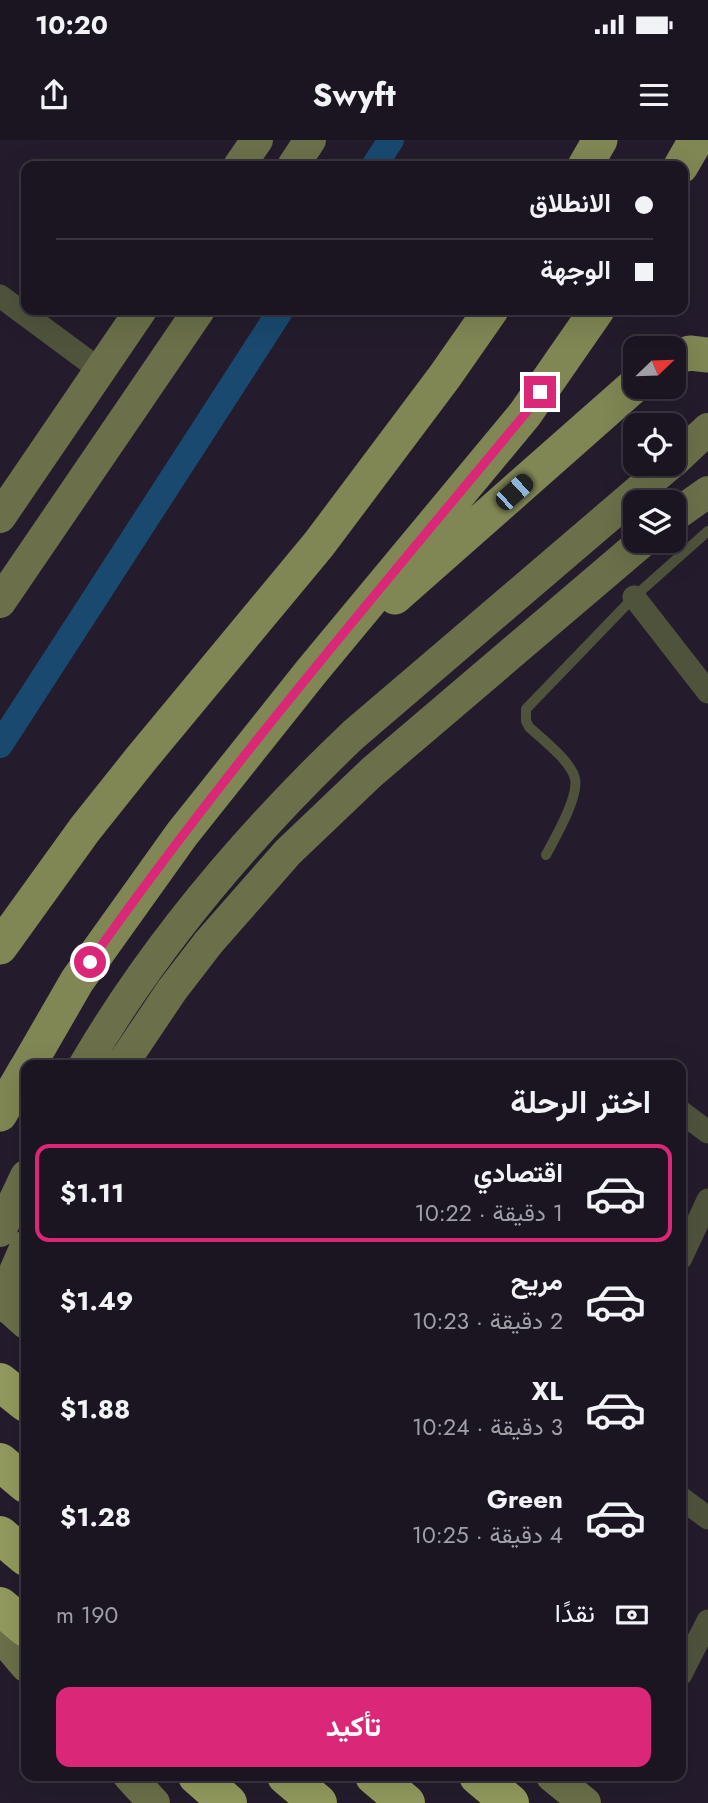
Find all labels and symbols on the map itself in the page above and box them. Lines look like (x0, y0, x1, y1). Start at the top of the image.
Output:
north arrow (623, 336, 686, 399)
route end (524, 376, 556, 408)
car (492, 470, 537, 514)
route start (74, 946, 106, 978)

